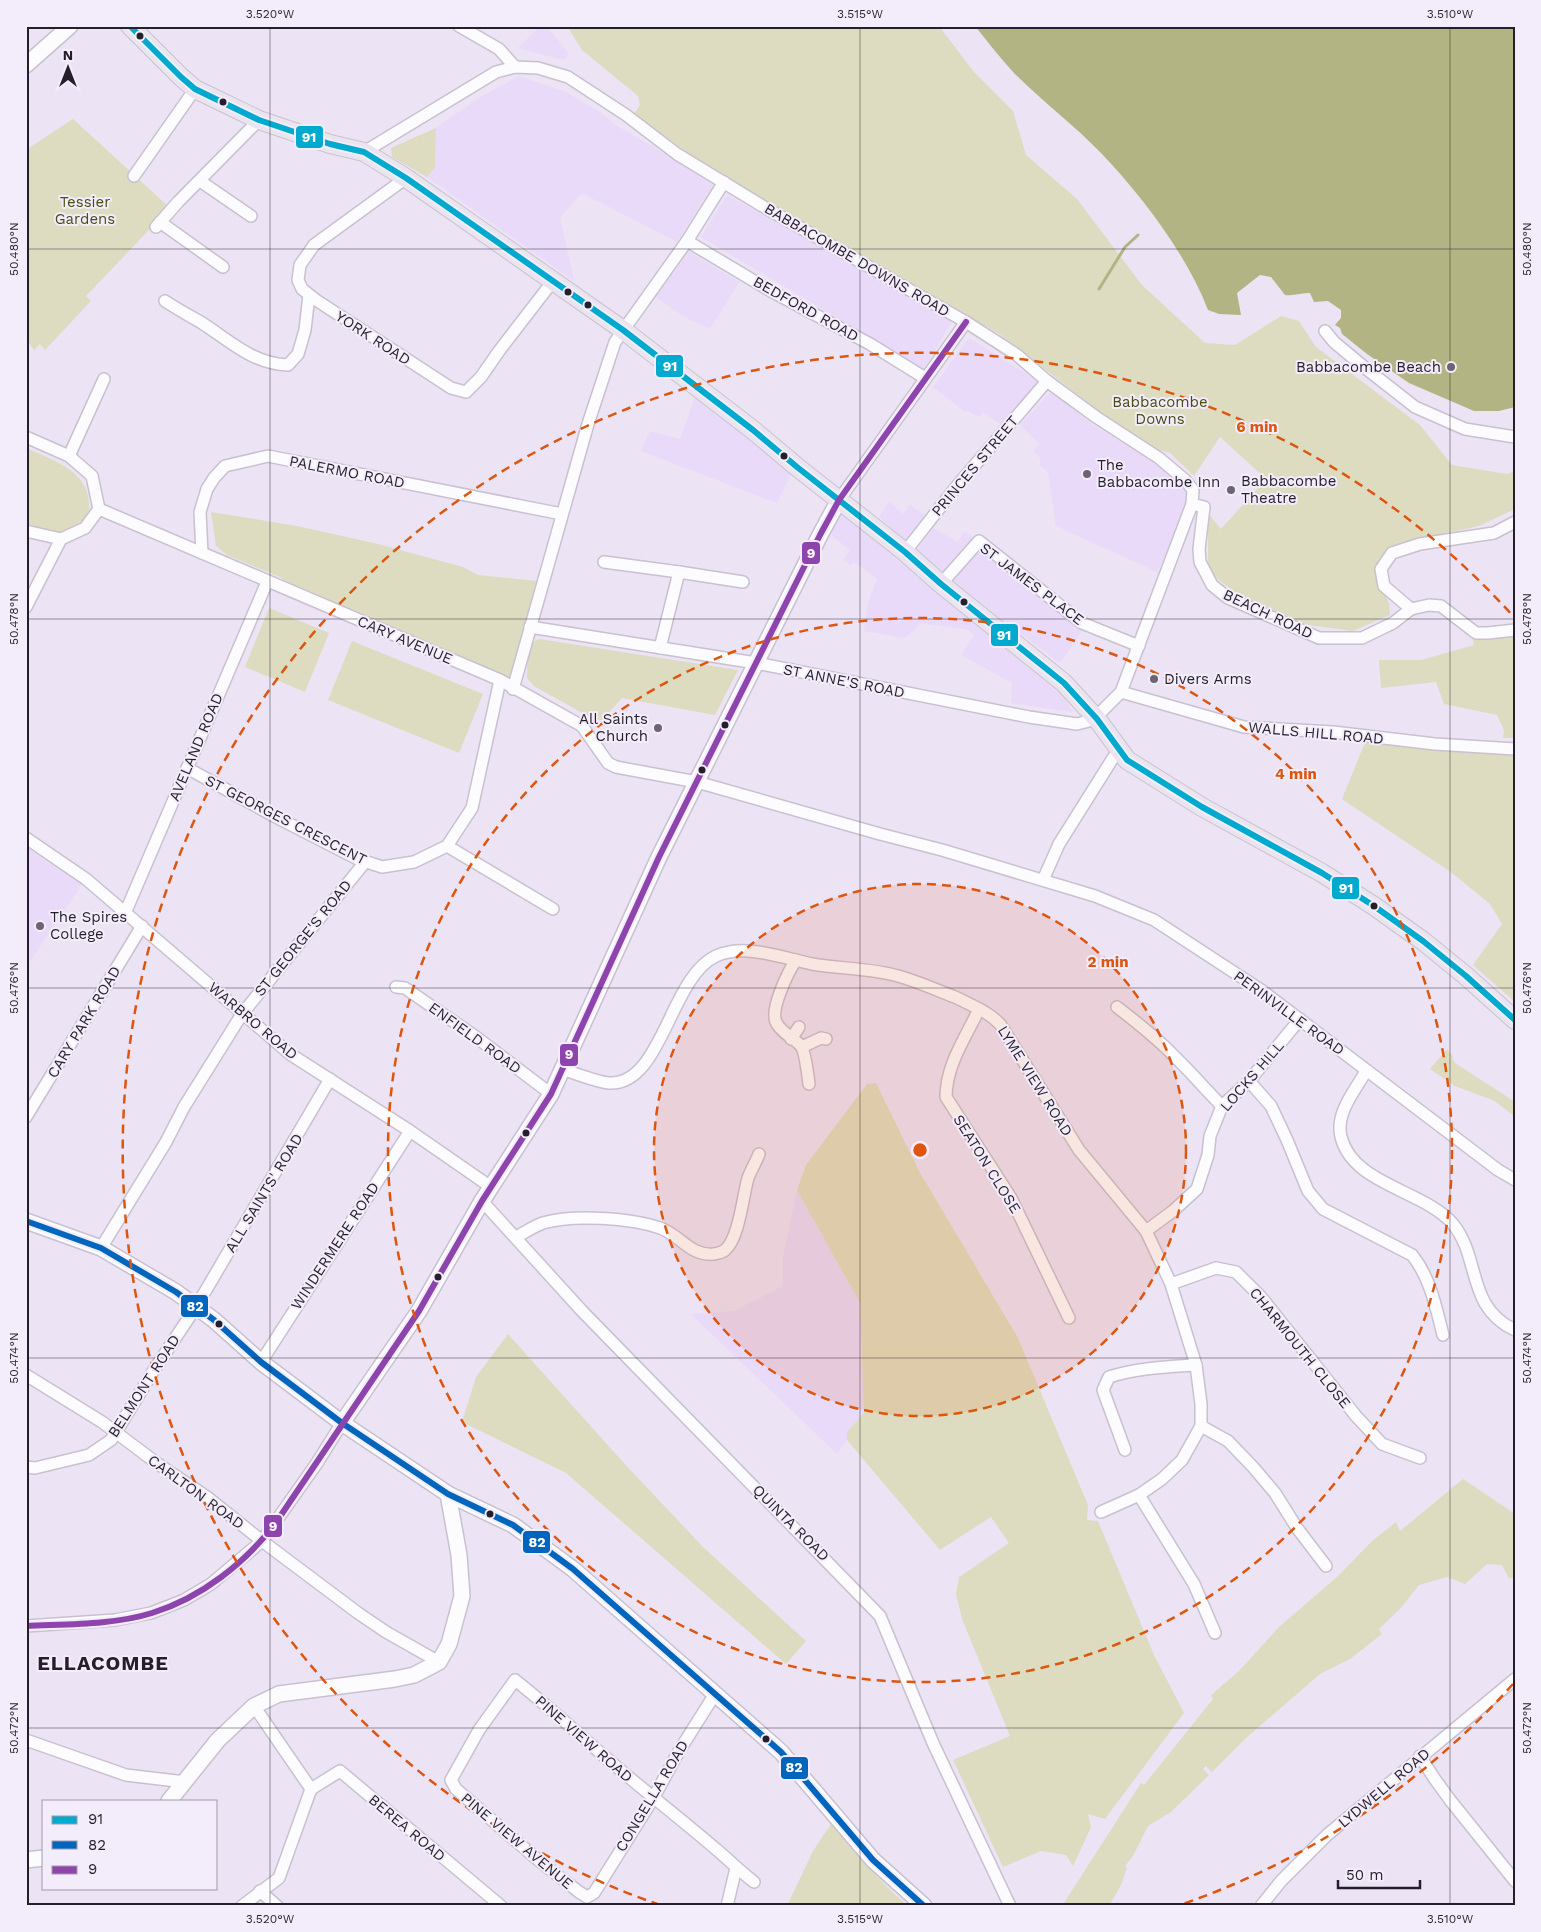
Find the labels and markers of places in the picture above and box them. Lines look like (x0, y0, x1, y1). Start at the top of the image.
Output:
unlabelled marker (135, 31, 145, 41)
unlabelled marker (218, 97, 228, 107)
unlabelled marker (563, 287, 573, 297)
unlabelled marker (583, 300, 593, 310)
place label: Babbacombe Beach (1296, 358, 1441, 376)
marker: Babbacombe Beach (1445, 361, 1457, 373)
unlabelled marker (779, 451, 789, 461)
place label: The Babbacombe Inn (1097, 456, 1220, 491)
marker: The Babbacombe Inn (1081, 468, 1093, 480)
place label: Babbacombe Theatre (1241, 472, 1336, 507)
marker: Babbacombe Theatre (1225, 484, 1237, 496)
unlabelled marker (959, 597, 969, 607)
place label: Divers Arms (1164, 670, 1252, 688)
marker: Divers Arms (1148, 673, 1160, 685)
place label: All Saints Church (579, 710, 648, 745)
unlabelled marker (720, 720, 730, 730)
marker: All Saints Church (652, 722, 664, 734)
unlabelled marker (697, 765, 707, 775)
unlabelled marker (1369, 901, 1379, 911)
place label: The Spires College (50, 908, 127, 943)
marker: The Spires College (34, 920, 46, 932)
unlabelled marker (521, 1128, 531, 1138)
centre of rings (911, 1141, 929, 1159)
unlabelled marker (433, 1272, 443, 1282)
unlabelled marker (214, 1319, 224, 1329)
unlabelled marker (485, 1509, 495, 1519)
unlabelled marker (761, 1734, 771, 1744)

